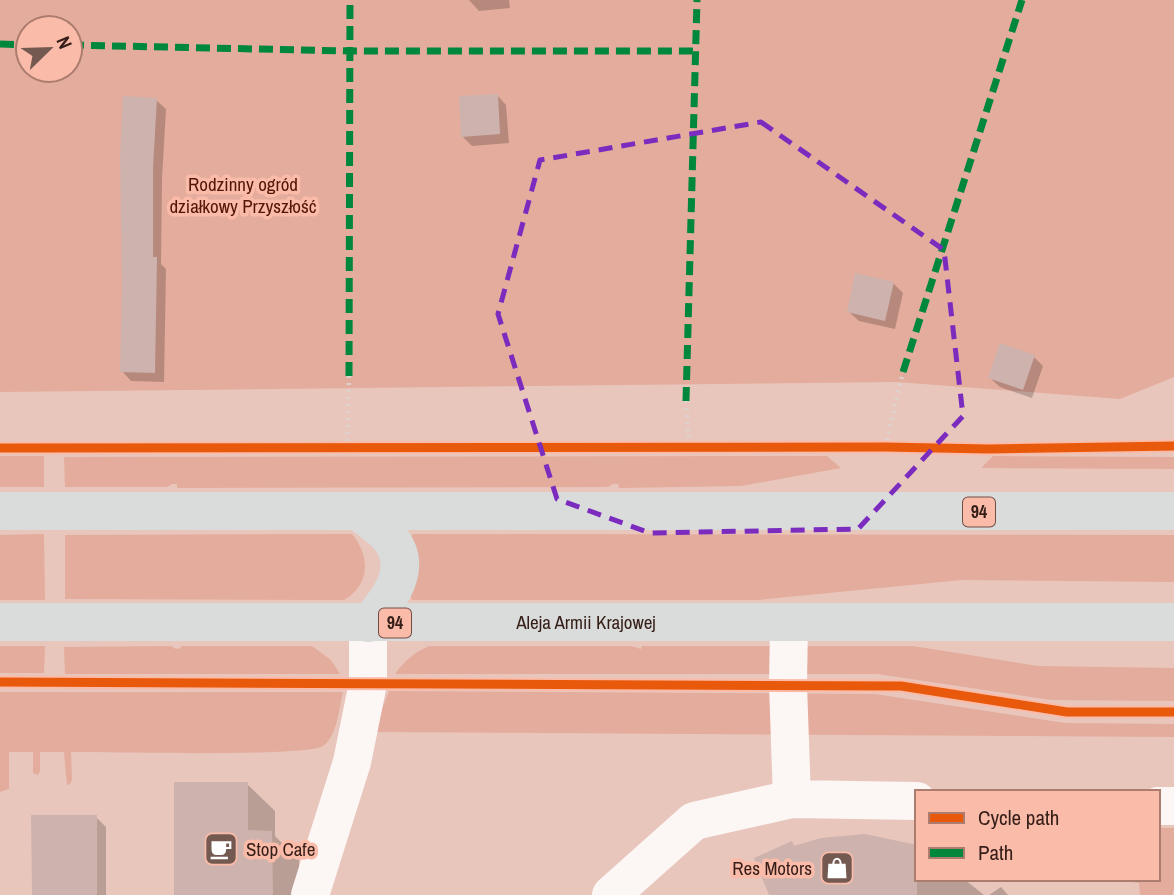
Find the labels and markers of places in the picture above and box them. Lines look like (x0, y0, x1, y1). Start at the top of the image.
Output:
cafe icon: Stop Cafe (202, 830, 240, 868)
place label: Stop Cafe (246, 836, 315, 862)
shop icon: Res Motors (818, 849, 856, 887)
place label: Res Motors (732, 855, 812, 881)

